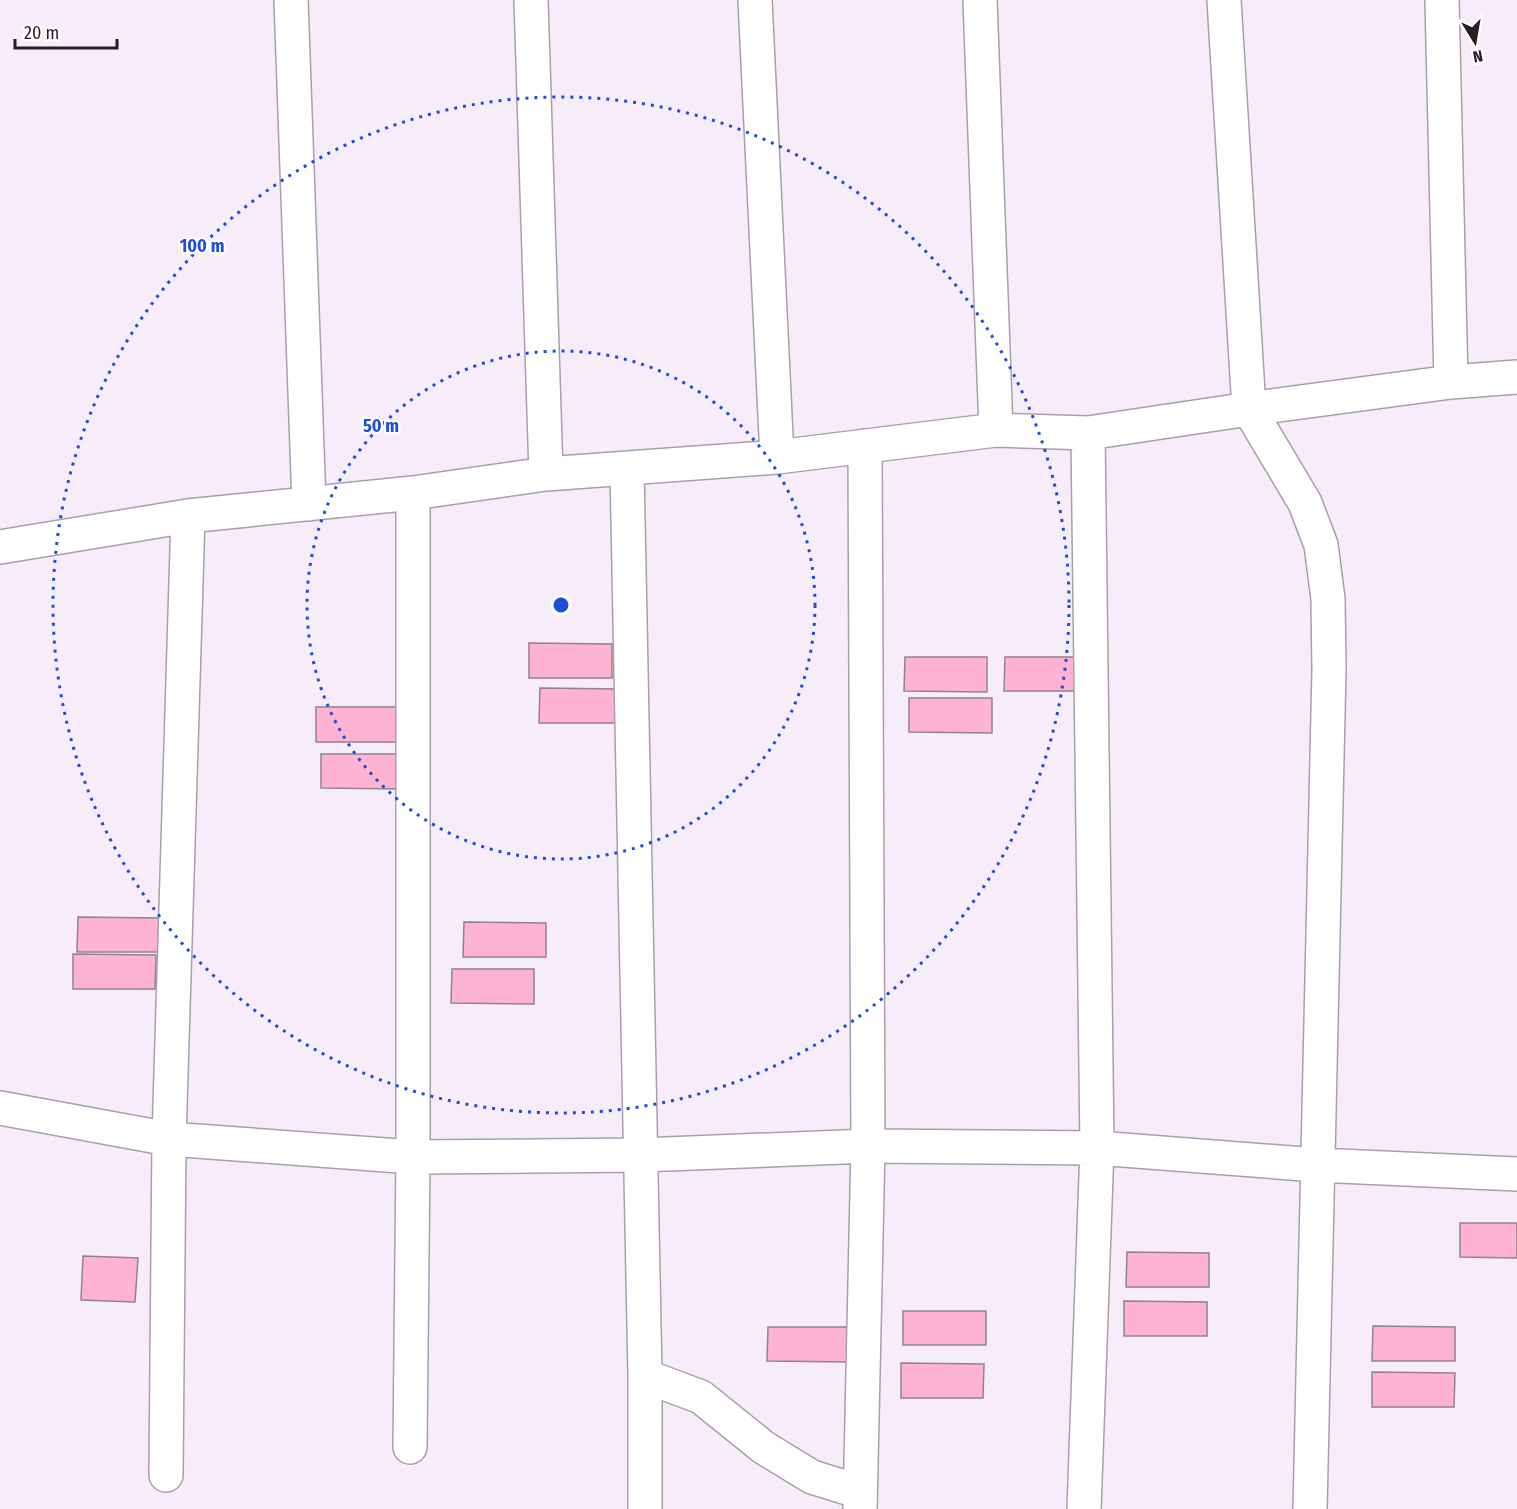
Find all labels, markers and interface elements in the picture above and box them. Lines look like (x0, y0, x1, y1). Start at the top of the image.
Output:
scale bar (15, 12, 117, 50)
north arrow (1445, 12, 1505, 72)
text: 20 m (24, 22, 59, 44)
text: N (1471, 46, 1484, 66)
text: 100 m (180, 235, 224, 257)
text: 50 m (363, 415, 399, 437)
centre of rings (551, 595, 571, 615)

